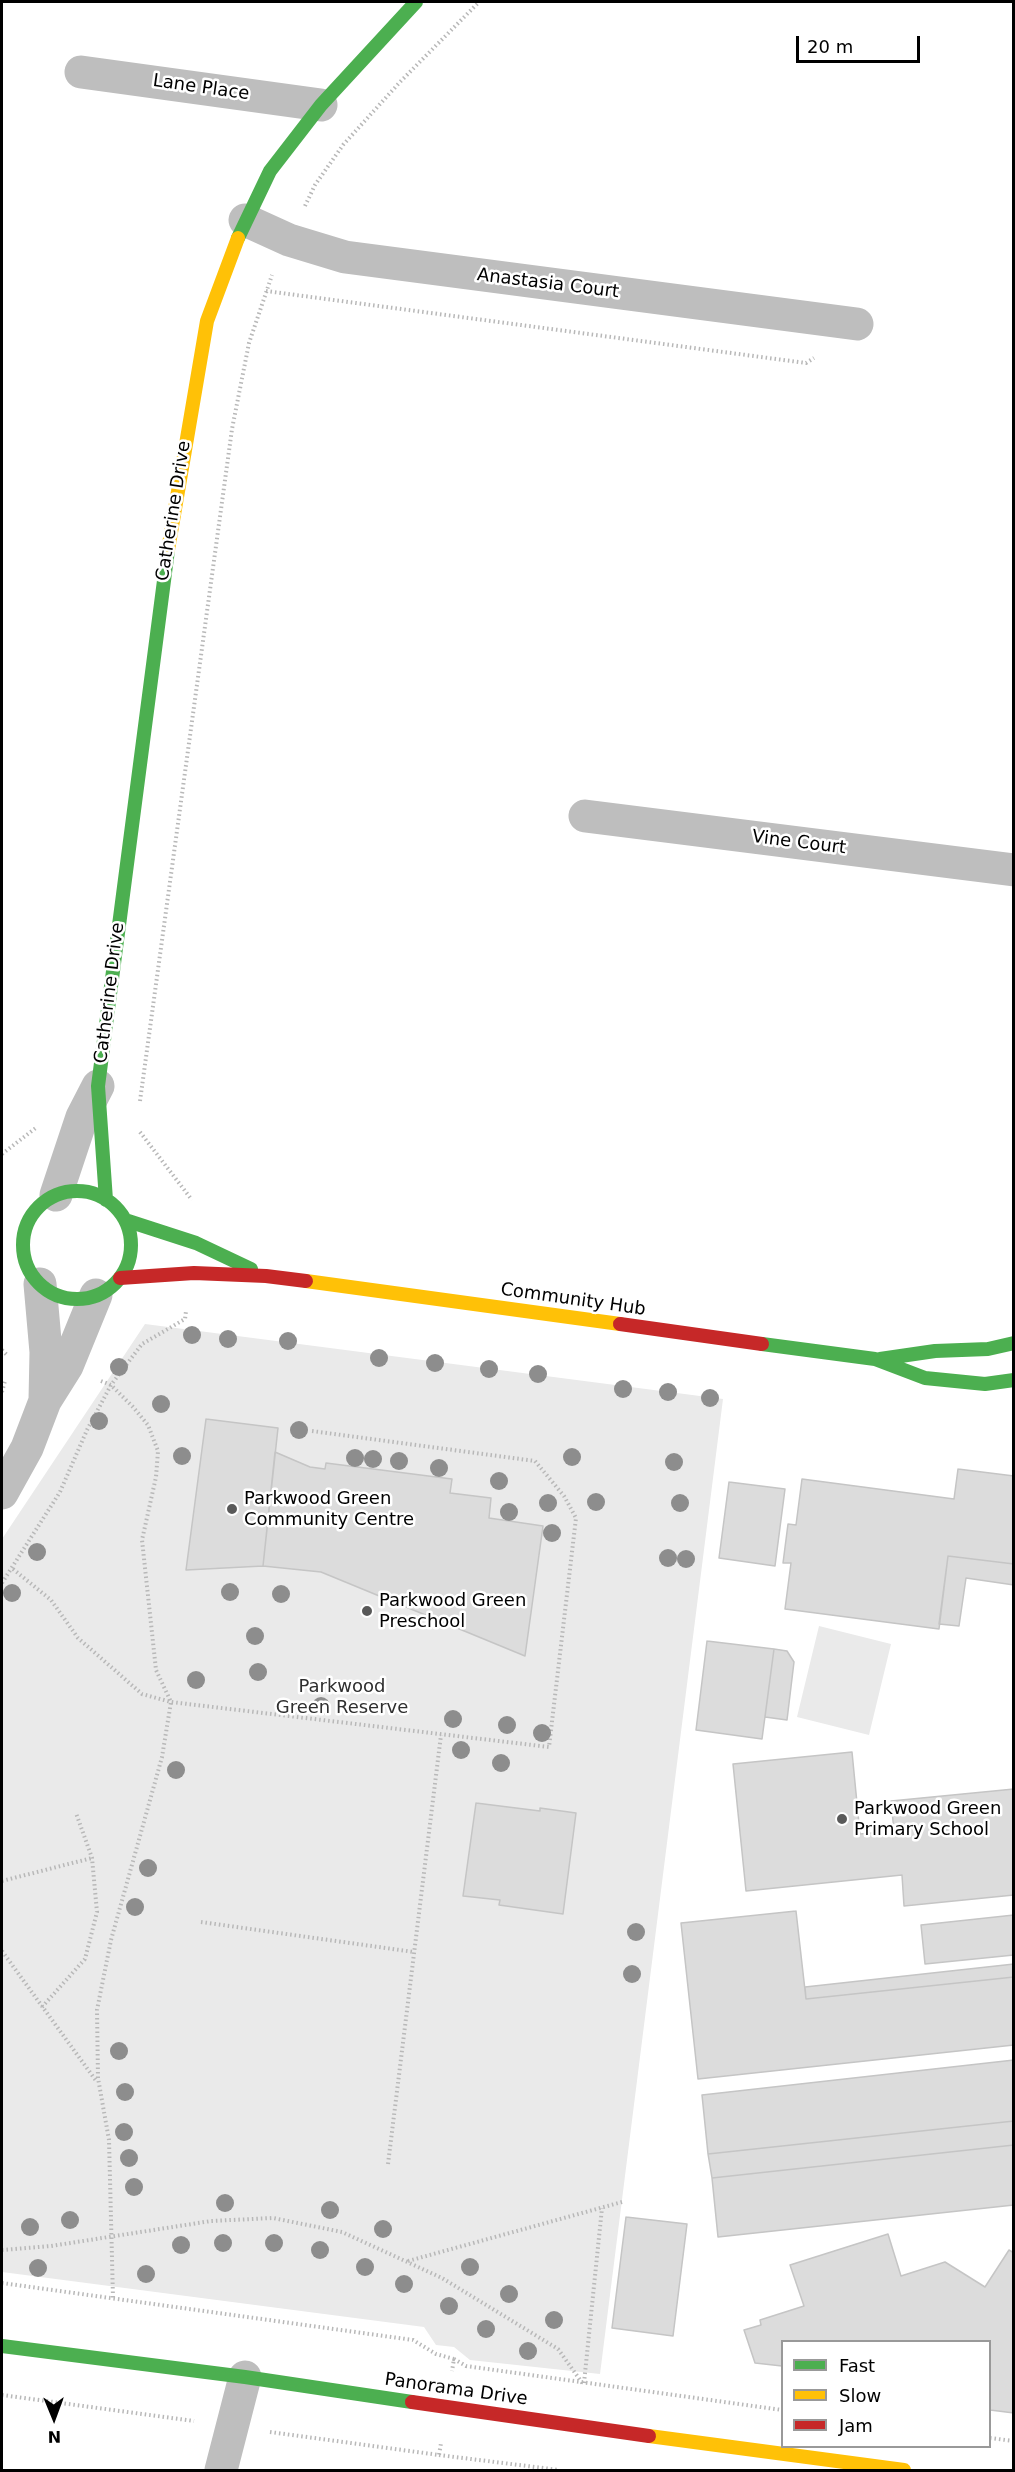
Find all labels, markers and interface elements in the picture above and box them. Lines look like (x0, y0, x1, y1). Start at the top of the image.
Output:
scale bar (799, 24, 924, 62)
text: 20 m (807, 36, 853, 57)
street label: Lane Place (151, 71, 251, 105)
street label: Anastasia Court (476, 265, 620, 303)
street label: Catherine Drive (152, 439, 196, 583)
street label: Vine Court (751, 827, 847, 859)
street label: Catherine Drive (91, 921, 129, 1065)
street label: Community Hub (499, 1279, 647, 1321)
place label: Parkwood Green Community Centre (244, 1488, 414, 1530)
marker: Parkwood Green Community Centre (225, 1502, 239, 1516)
place label: Parkwood Green Preschool (379, 1590, 526, 1632)
marker: Parkwood Green Preschool (360, 1604, 374, 1618)
park label: Parkwood Green Reserve (276, 1676, 408, 1718)
place label: Parkwood Green Primary School (854, 1798, 1001, 1840)
marker: Parkwood Green Primary School (835, 1812, 849, 1826)
legend (781, 2340, 991, 2448)
text: Fast (839, 2355, 875, 2376)
street label: Panorama Drive (383, 2369, 529, 2411)
text: Slow (839, 2385, 881, 2406)
north arrow (24, 2388, 84, 2448)
text: Jam (839, 2415, 873, 2436)
text: N (47, 2427, 61, 2446)

